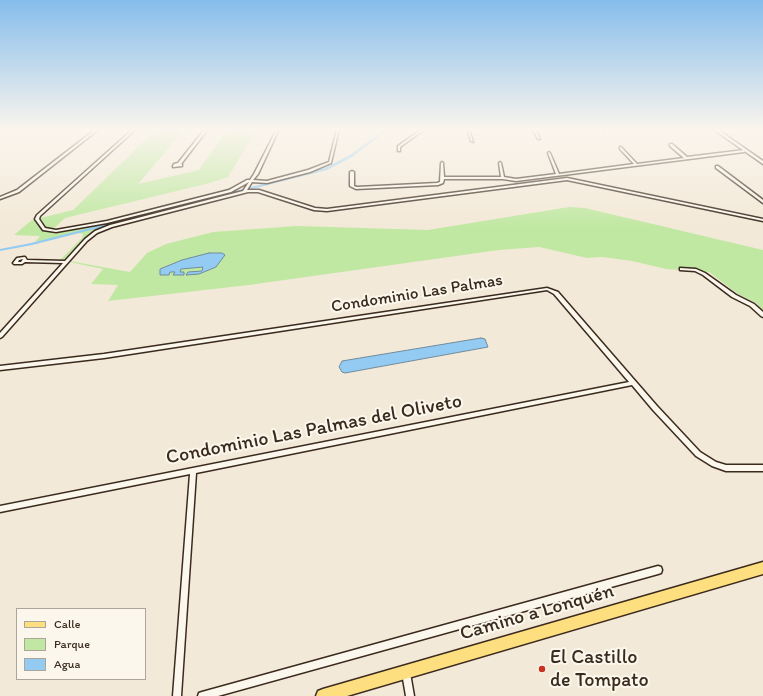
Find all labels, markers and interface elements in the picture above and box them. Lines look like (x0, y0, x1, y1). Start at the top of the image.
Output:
street label: Condominio Las Palmas (330, 270, 504, 318)
street label: Condominio Las Palmas del Oliveto (164, 390, 464, 470)
street label: Camino a Lonquén (457, 580, 617, 646)
legend (16, 608, 146, 680)
text: Calle (54, 617, 80, 631)
text: Parque (54, 637, 90, 651)
place label: El Castillo de Tompato (550, 646, 649, 693)
text: Agua (54, 657, 80, 671)
marker: El Castillo de Tompato (537, 664, 547, 674)

